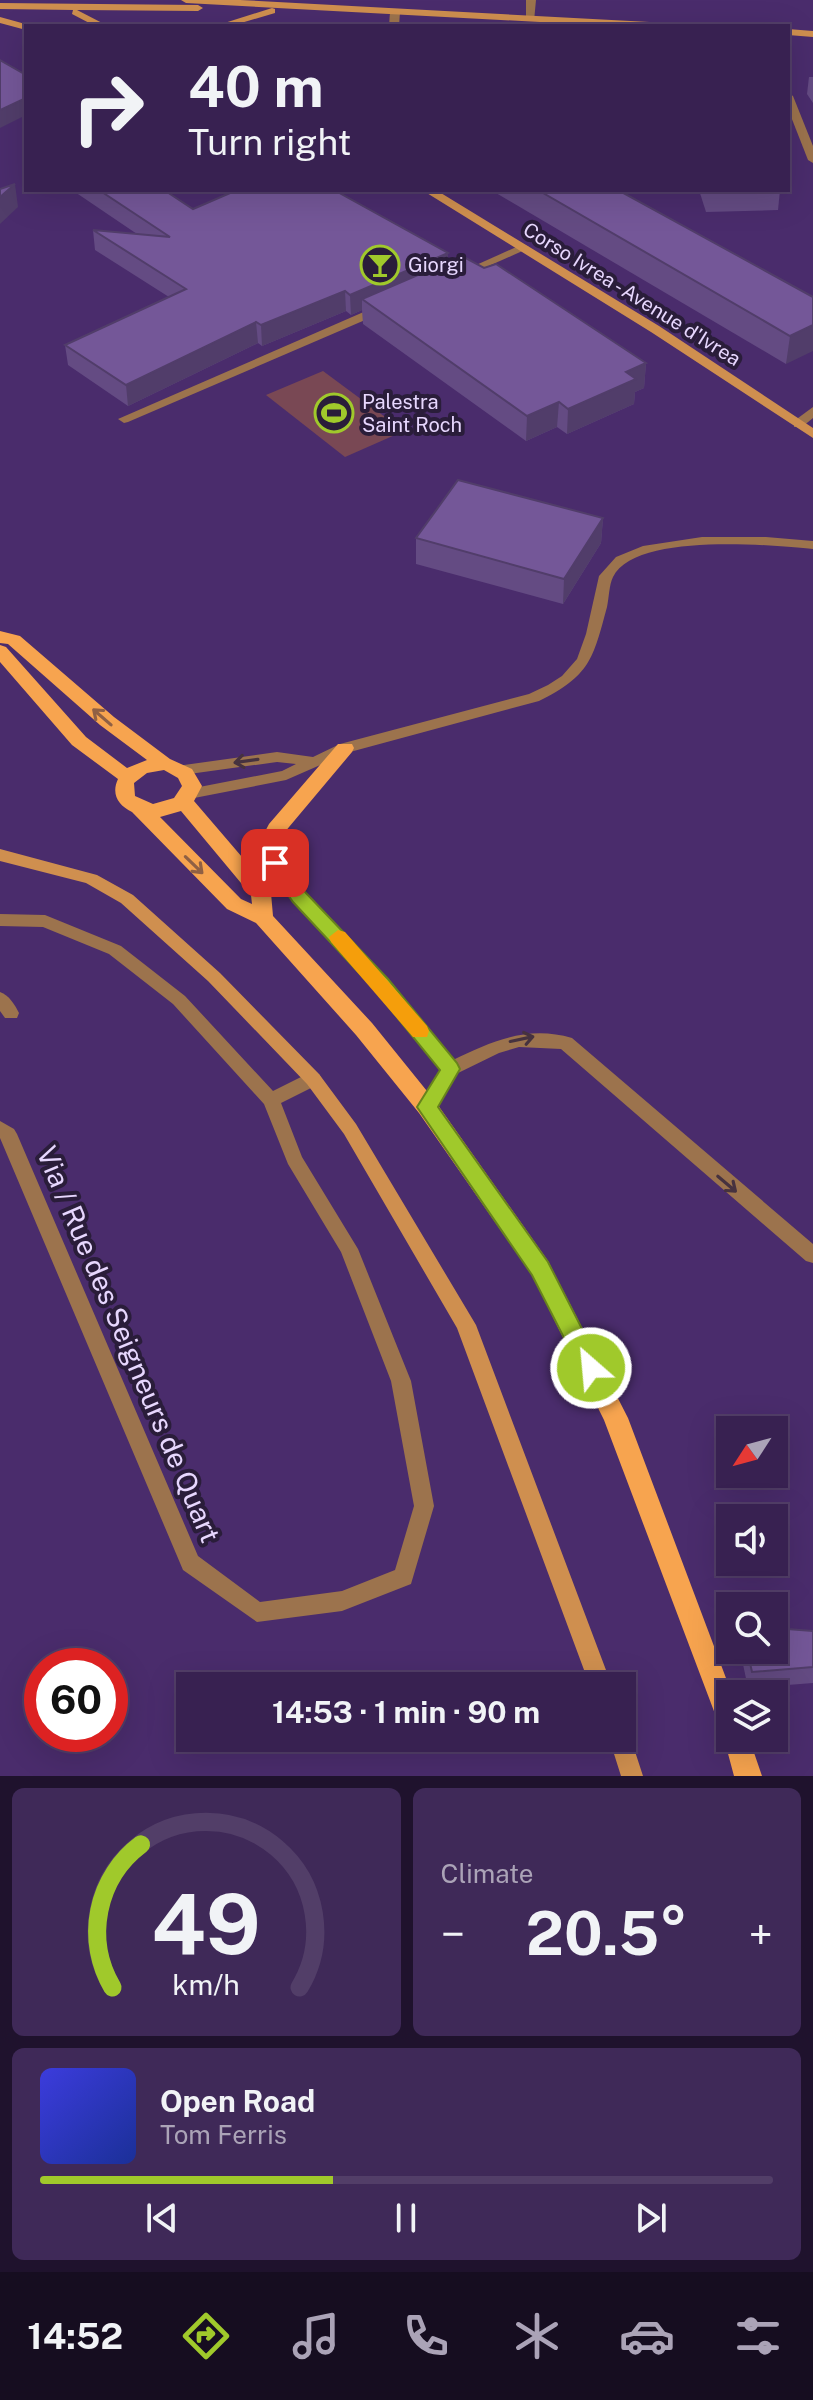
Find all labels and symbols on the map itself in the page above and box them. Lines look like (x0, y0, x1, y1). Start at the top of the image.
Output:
street label: Corso Ivrea - Avenue d'Ivrea (519, 217, 745, 371)
bar icon: Giorgi (359, 244, 401, 286)
place label: Giorgi (408, 253, 464, 277)
place label: Palestra Saint Roch (362, 390, 462, 437)
sports icon: Palestra Saint Roch (313, 392, 355, 434)
one-way arrow (92, 708, 112, 726)
one-way arrow (234, 754, 259, 769)
pin (241, 829, 309, 897)
one-way arrow (184, 855, 203, 874)
one-way arrow (509, 1031, 534, 1046)
street label: Via / Rue des Seigneurs de Quart (30, 1141, 228, 1547)
one-way arrow (717, 1175, 737, 1193)
position arrow (549, 1326, 633, 1410)
north arrow (716, 1416, 788, 1488)
speed limit sign: 60 (24, 1648, 128, 1752)

